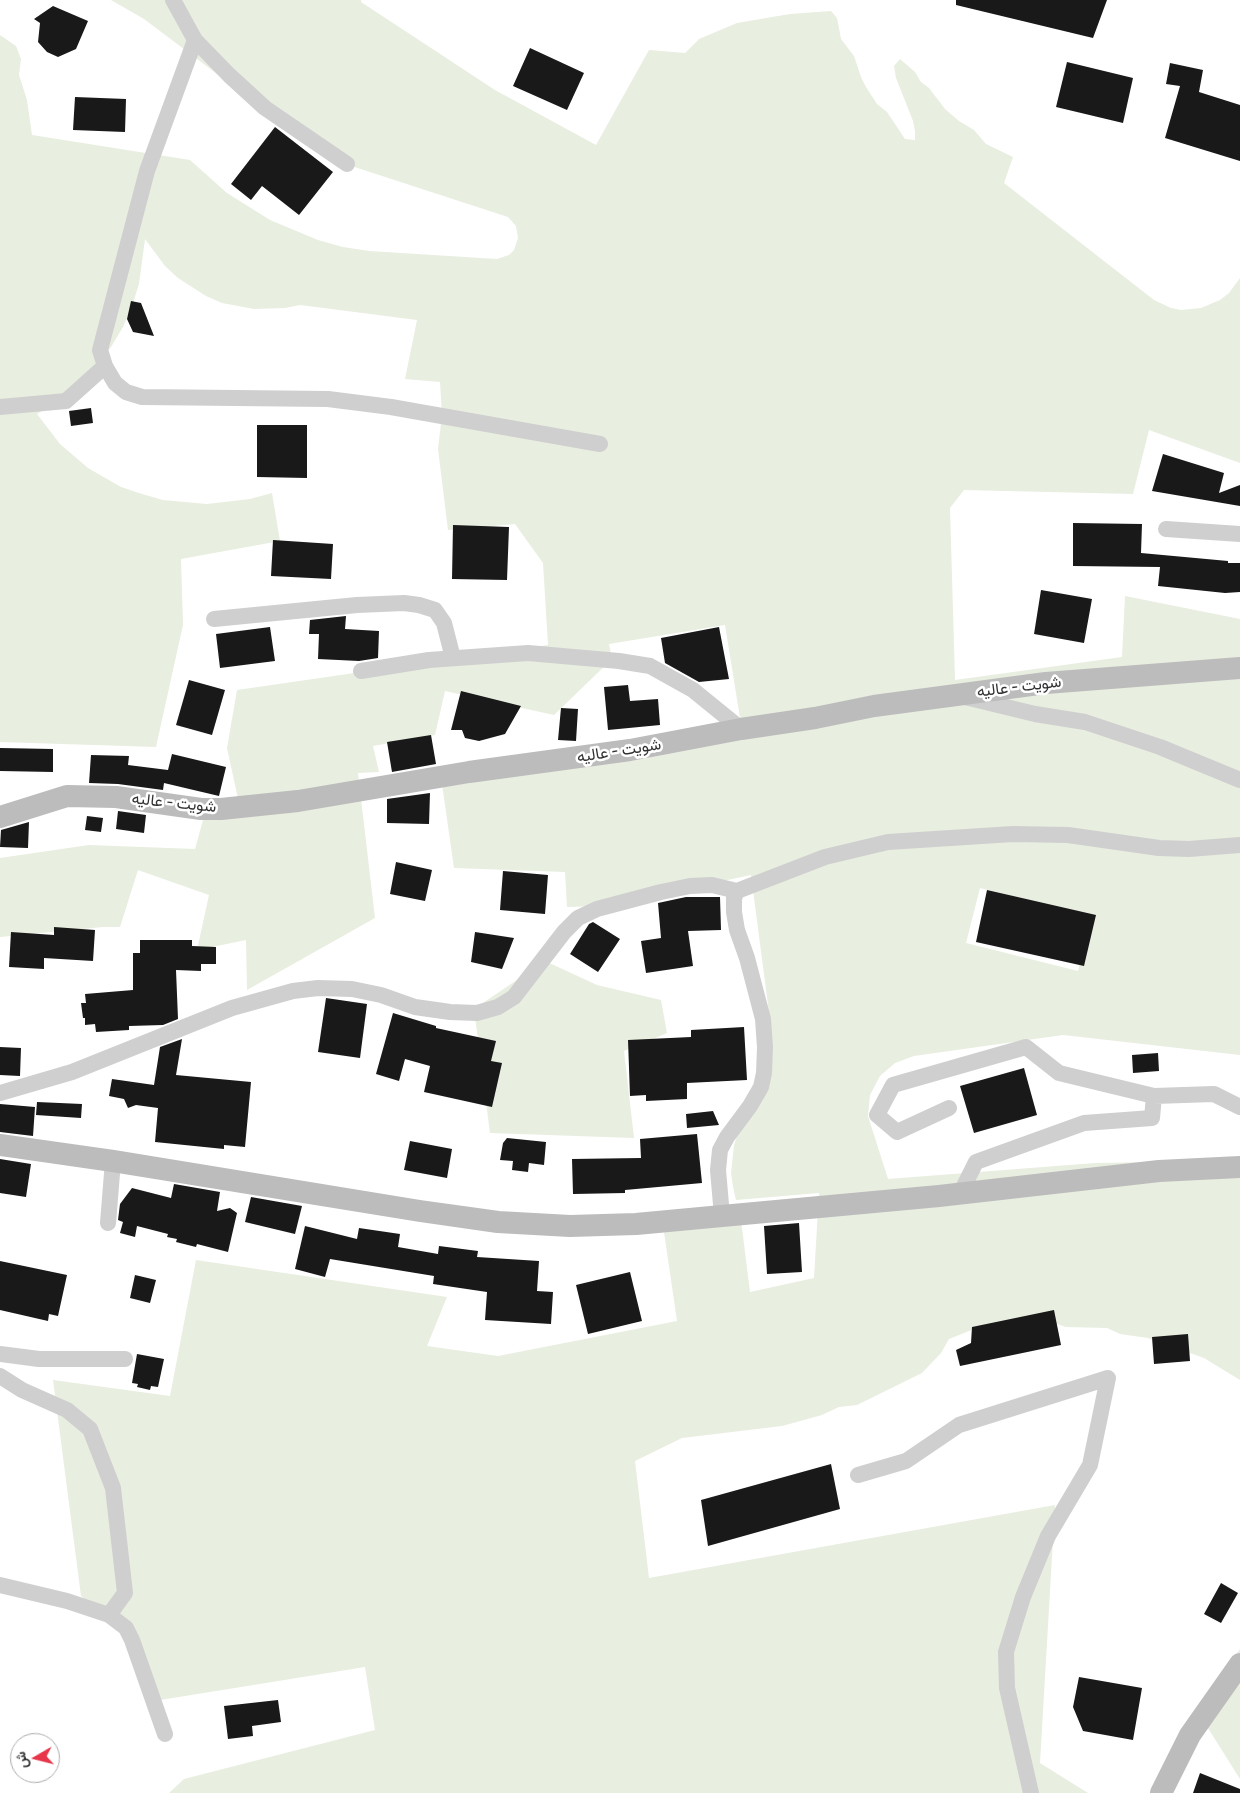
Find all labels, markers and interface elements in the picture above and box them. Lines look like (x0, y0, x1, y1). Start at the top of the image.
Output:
street label: شويت - عاليه (976, 672, 1062, 702)
street label: شويت - عاليه (576, 735, 662, 767)
street label: شويت - عاليه (131, 789, 217, 817)
north arrow (10, 1733, 60, 1783)
text: ش (11, 1750, 31, 1770)

